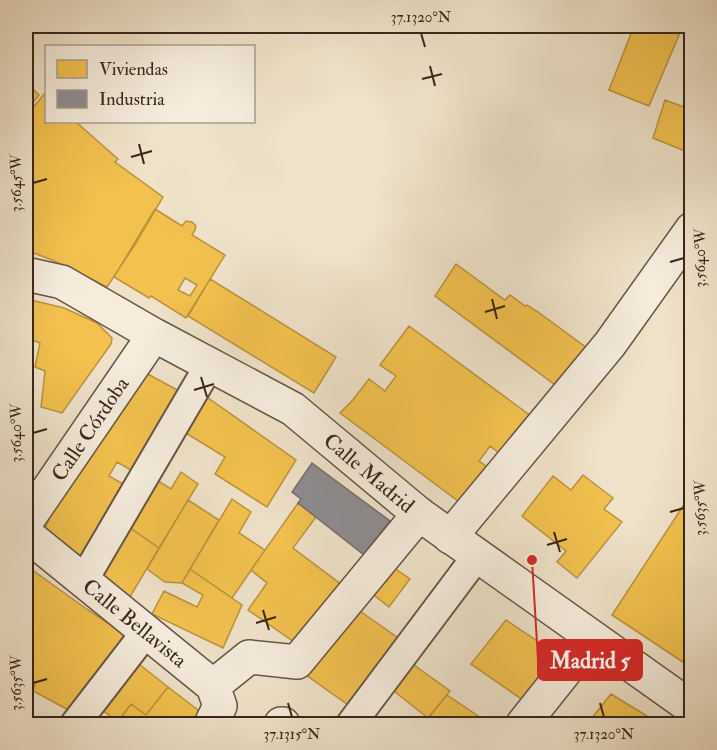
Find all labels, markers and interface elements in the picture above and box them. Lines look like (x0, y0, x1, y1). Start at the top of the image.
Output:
text: 37.1320°N (391, 8, 452, 27)
legend (45, 45, 255, 123)
text: Viviendas (99, 58, 168, 81)
text: Industria (99, 88, 165, 111)
text: 3.5645°W (7, 153, 26, 212)
text: 3.5640°W (691, 228, 710, 287)
street label: Calle Córdoba (46, 372, 135, 487)
text: 3.5640°W (7, 403, 26, 462)
street label: Calle Madrid (318, 427, 420, 520)
text: 3.5635°W (691, 480, 710, 536)
street label: Calle Bellavista (77, 573, 193, 674)
callout: Madrid 5 (538, 640, 642, 680)
text: Madrid 5 (549, 647, 630, 675)
text: 3.5635°W (7, 655, 26, 711)
text: 37.1315°N (264, 725, 321, 744)
text: 37.1320°N (574, 725, 635, 744)

